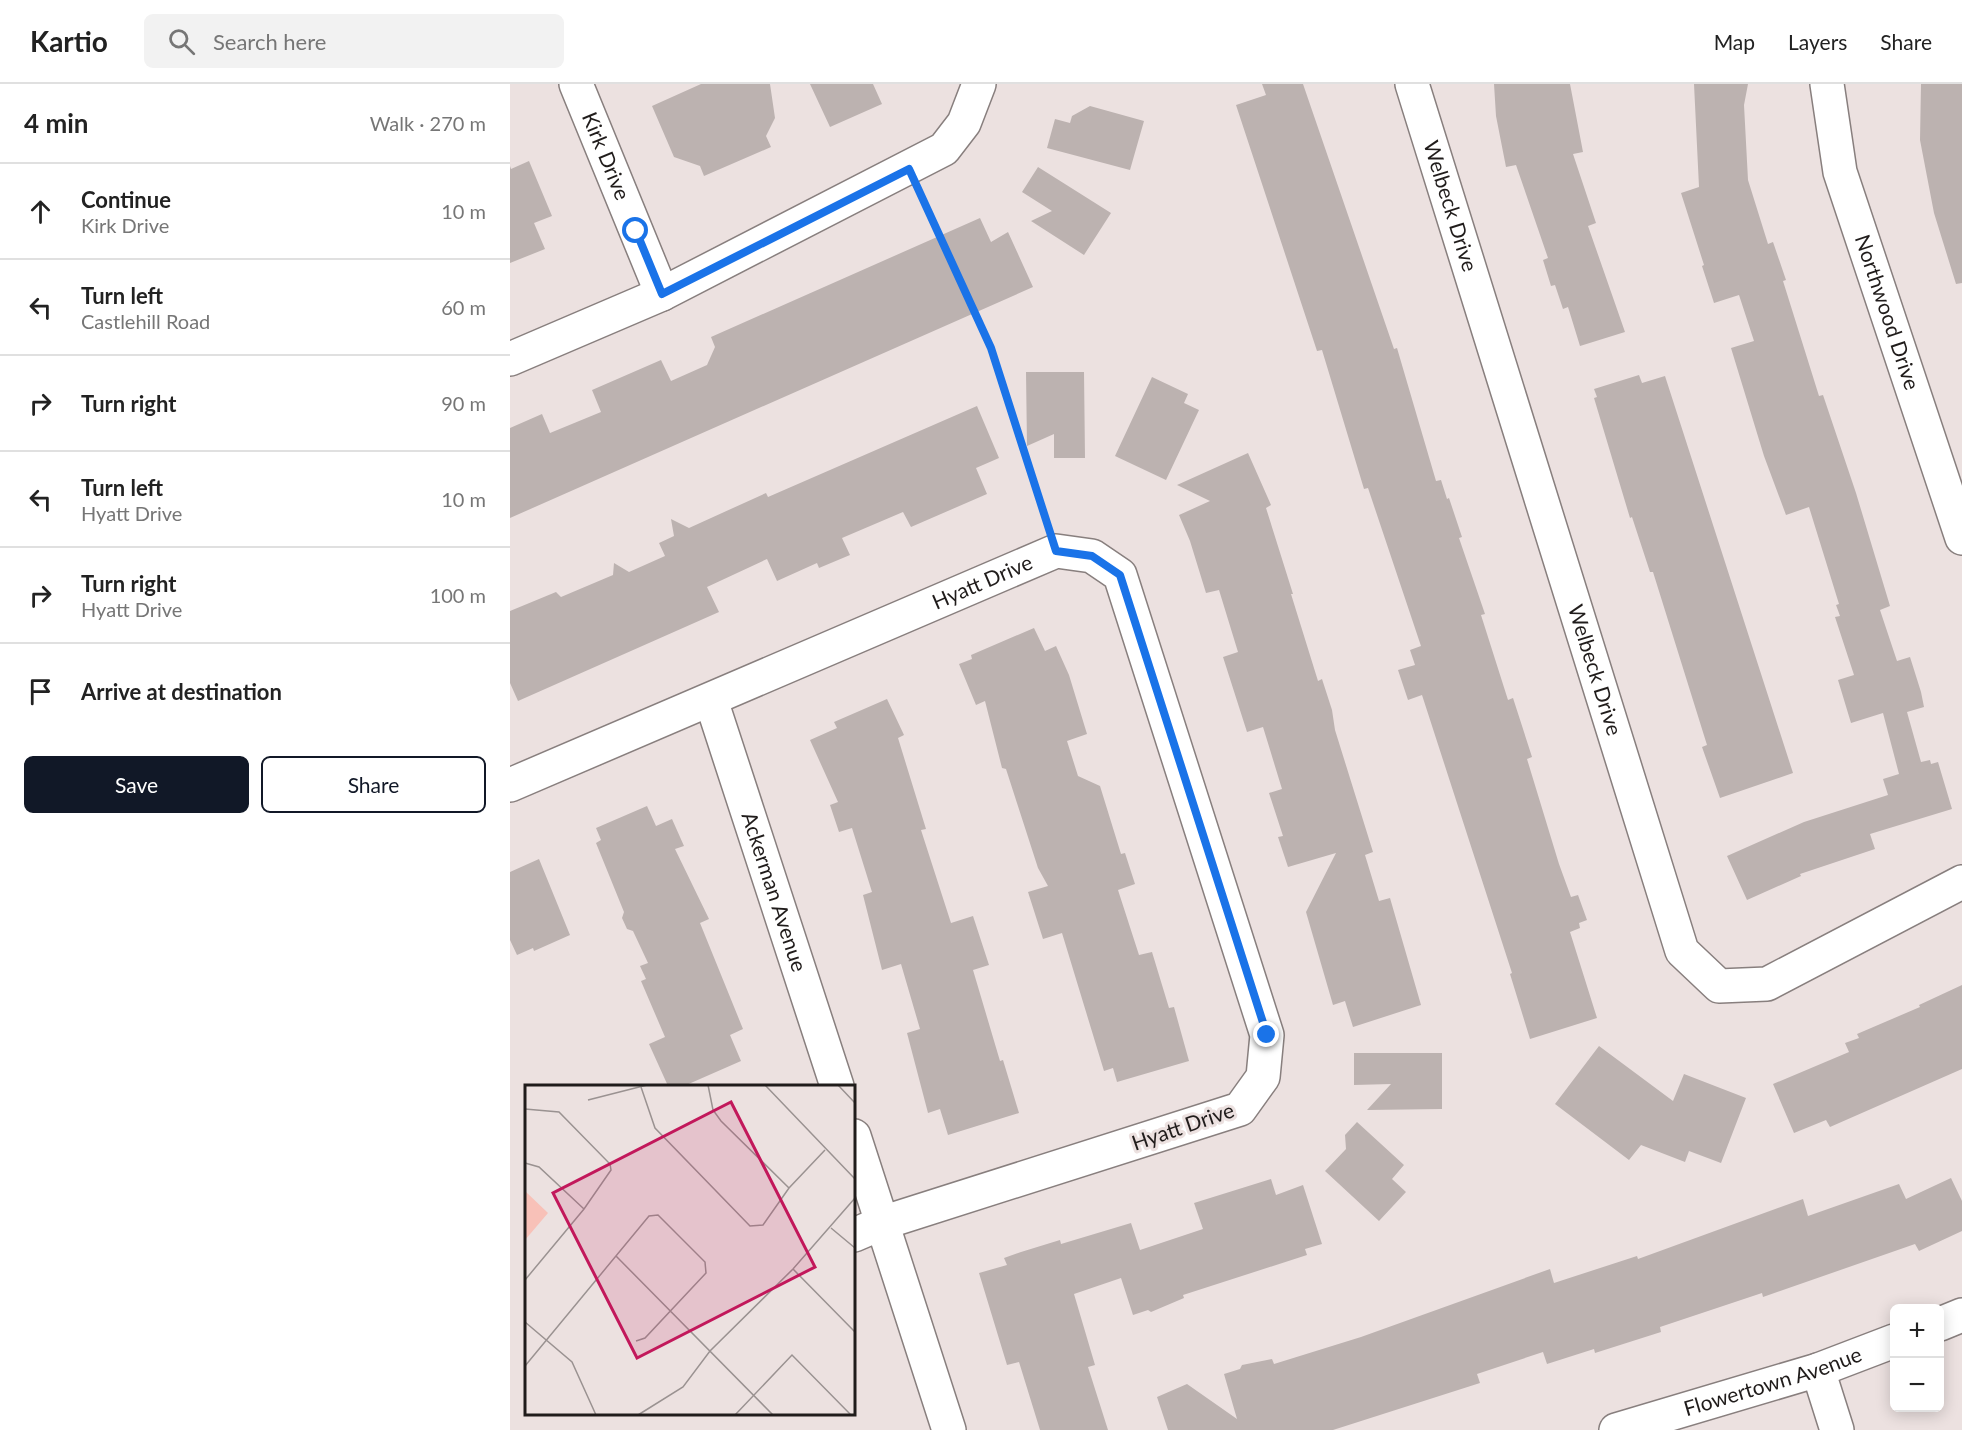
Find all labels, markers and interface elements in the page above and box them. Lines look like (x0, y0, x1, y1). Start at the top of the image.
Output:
search box (144, 14, 564, 68)
text: Kartio (30, 24, 108, 58)
icon: search (165, 25, 198, 58)
text: Search here (213, 28, 326, 55)
text: Map (1714, 29, 1755, 54)
text: Layers (1788, 29, 1847, 54)
text: Share (1880, 29, 1932, 54)
text: 4 min (24, 107, 88, 139)
street label: Kirk Drive (578, 108, 636, 203)
text: Walk · 270 m (370, 111, 486, 135)
street label: Welbeck Drive (1419, 137, 1484, 274)
text: Continue (81, 186, 171, 213)
icon: ahead (24, 195, 57, 228)
text: 10 m (441, 199, 486, 223)
text: Kirk Drive (81, 213, 169, 237)
route start (622, 217, 648, 243)
street label: Northwood Drive (1851, 231, 1926, 393)
text: Turn left (81, 282, 163, 309)
icon: left (24, 291, 57, 324)
text: 60 m (441, 295, 486, 319)
text: Castlehill Road (81, 309, 210, 333)
icon: right (24, 387, 57, 420)
text: Turn right (81, 390, 176, 417)
text: 90 m (441, 391, 486, 415)
text: Turn left (81, 474, 163, 501)
icon: left (24, 483, 57, 516)
text: 10 m (441, 487, 486, 511)
text: Hyatt Drive (81, 501, 182, 525)
street label: Hyatt Drive (928, 549, 1036, 614)
text: Turn right (81, 570, 176, 597)
icon: right (24, 579, 57, 612)
text: 100 m (430, 583, 486, 607)
text: Hyatt Drive (81, 597, 182, 621)
street label: Welbeck Drive (1564, 601, 1628, 738)
icon: arrive (24, 675, 57, 708)
text: Arrive at destination (81, 678, 282, 705)
button: Save (24, 756, 249, 813)
button: Share (261, 756, 486, 813)
street label: Ackerman Avenue (737, 809, 813, 975)
route end (1253, 1021, 1279, 1047)
inset map (525, 1085, 855, 1415)
street label: Hyatt Drive (1128, 1096, 1237, 1155)
map controls (1890, 1304, 1944, 1412)
button: + (1890, 1304, 1944, 1358)
street label: Flowertown Avenue (1680, 1341, 1865, 1420)
button: − (1890, 1358, 1944, 1412)

